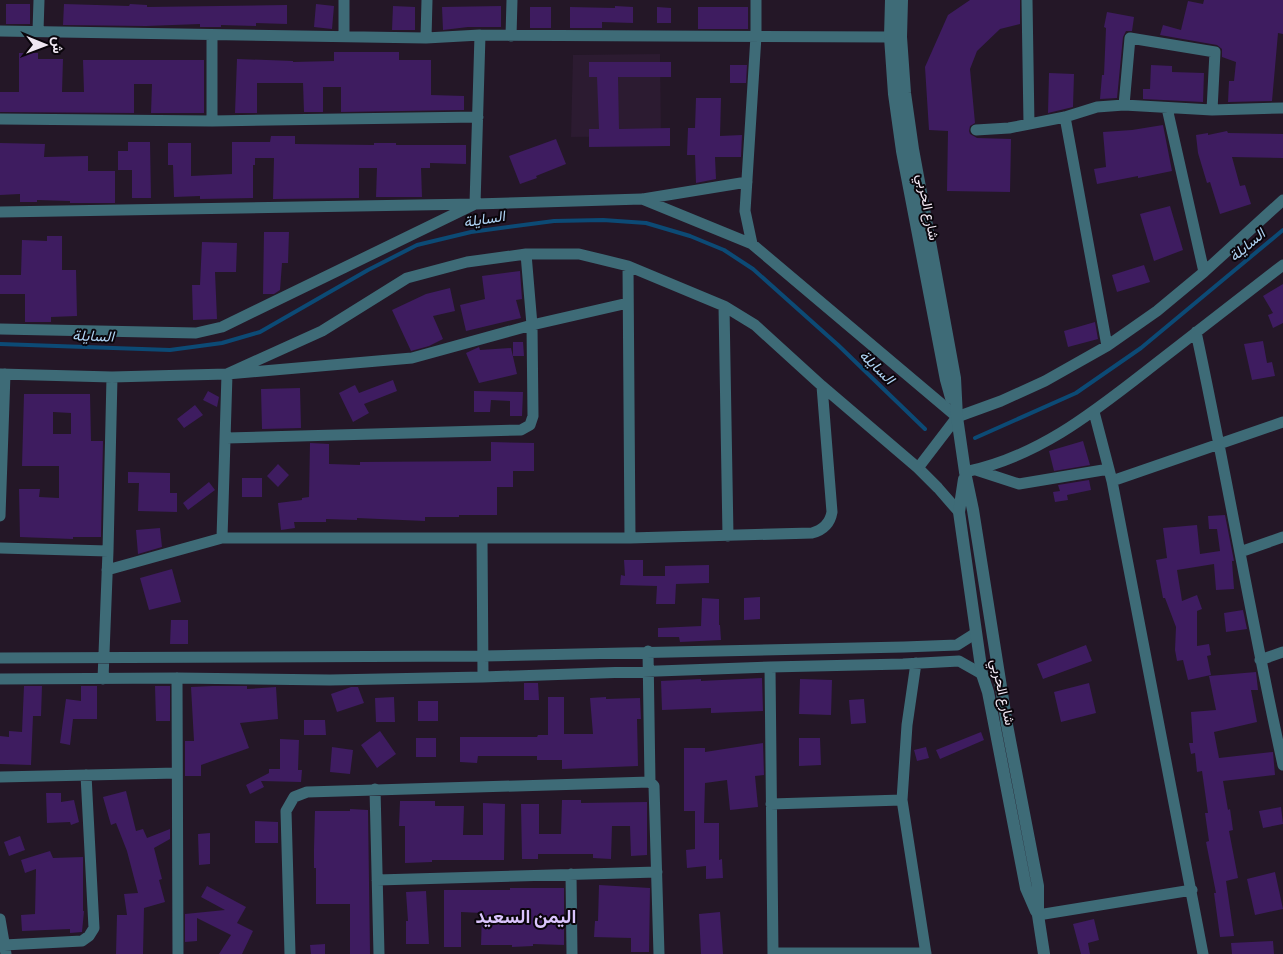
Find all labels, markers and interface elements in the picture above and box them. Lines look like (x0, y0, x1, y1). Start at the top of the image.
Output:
north arrow (20, 20, 70, 70)
text: ش (49, 37, 68, 54)
street label: شارع الحربي (910, 172, 944, 242)
water label: السايلة (462, 205, 508, 232)
water label: السايلة (1224, 222, 1271, 266)
water label: السايلة (72, 324, 116, 347)
water label: السايلة (855, 345, 901, 390)
street label: شارع الحربي (984, 657, 1020, 728)
district label: اليمن السعيد (476, 903, 576, 929)

